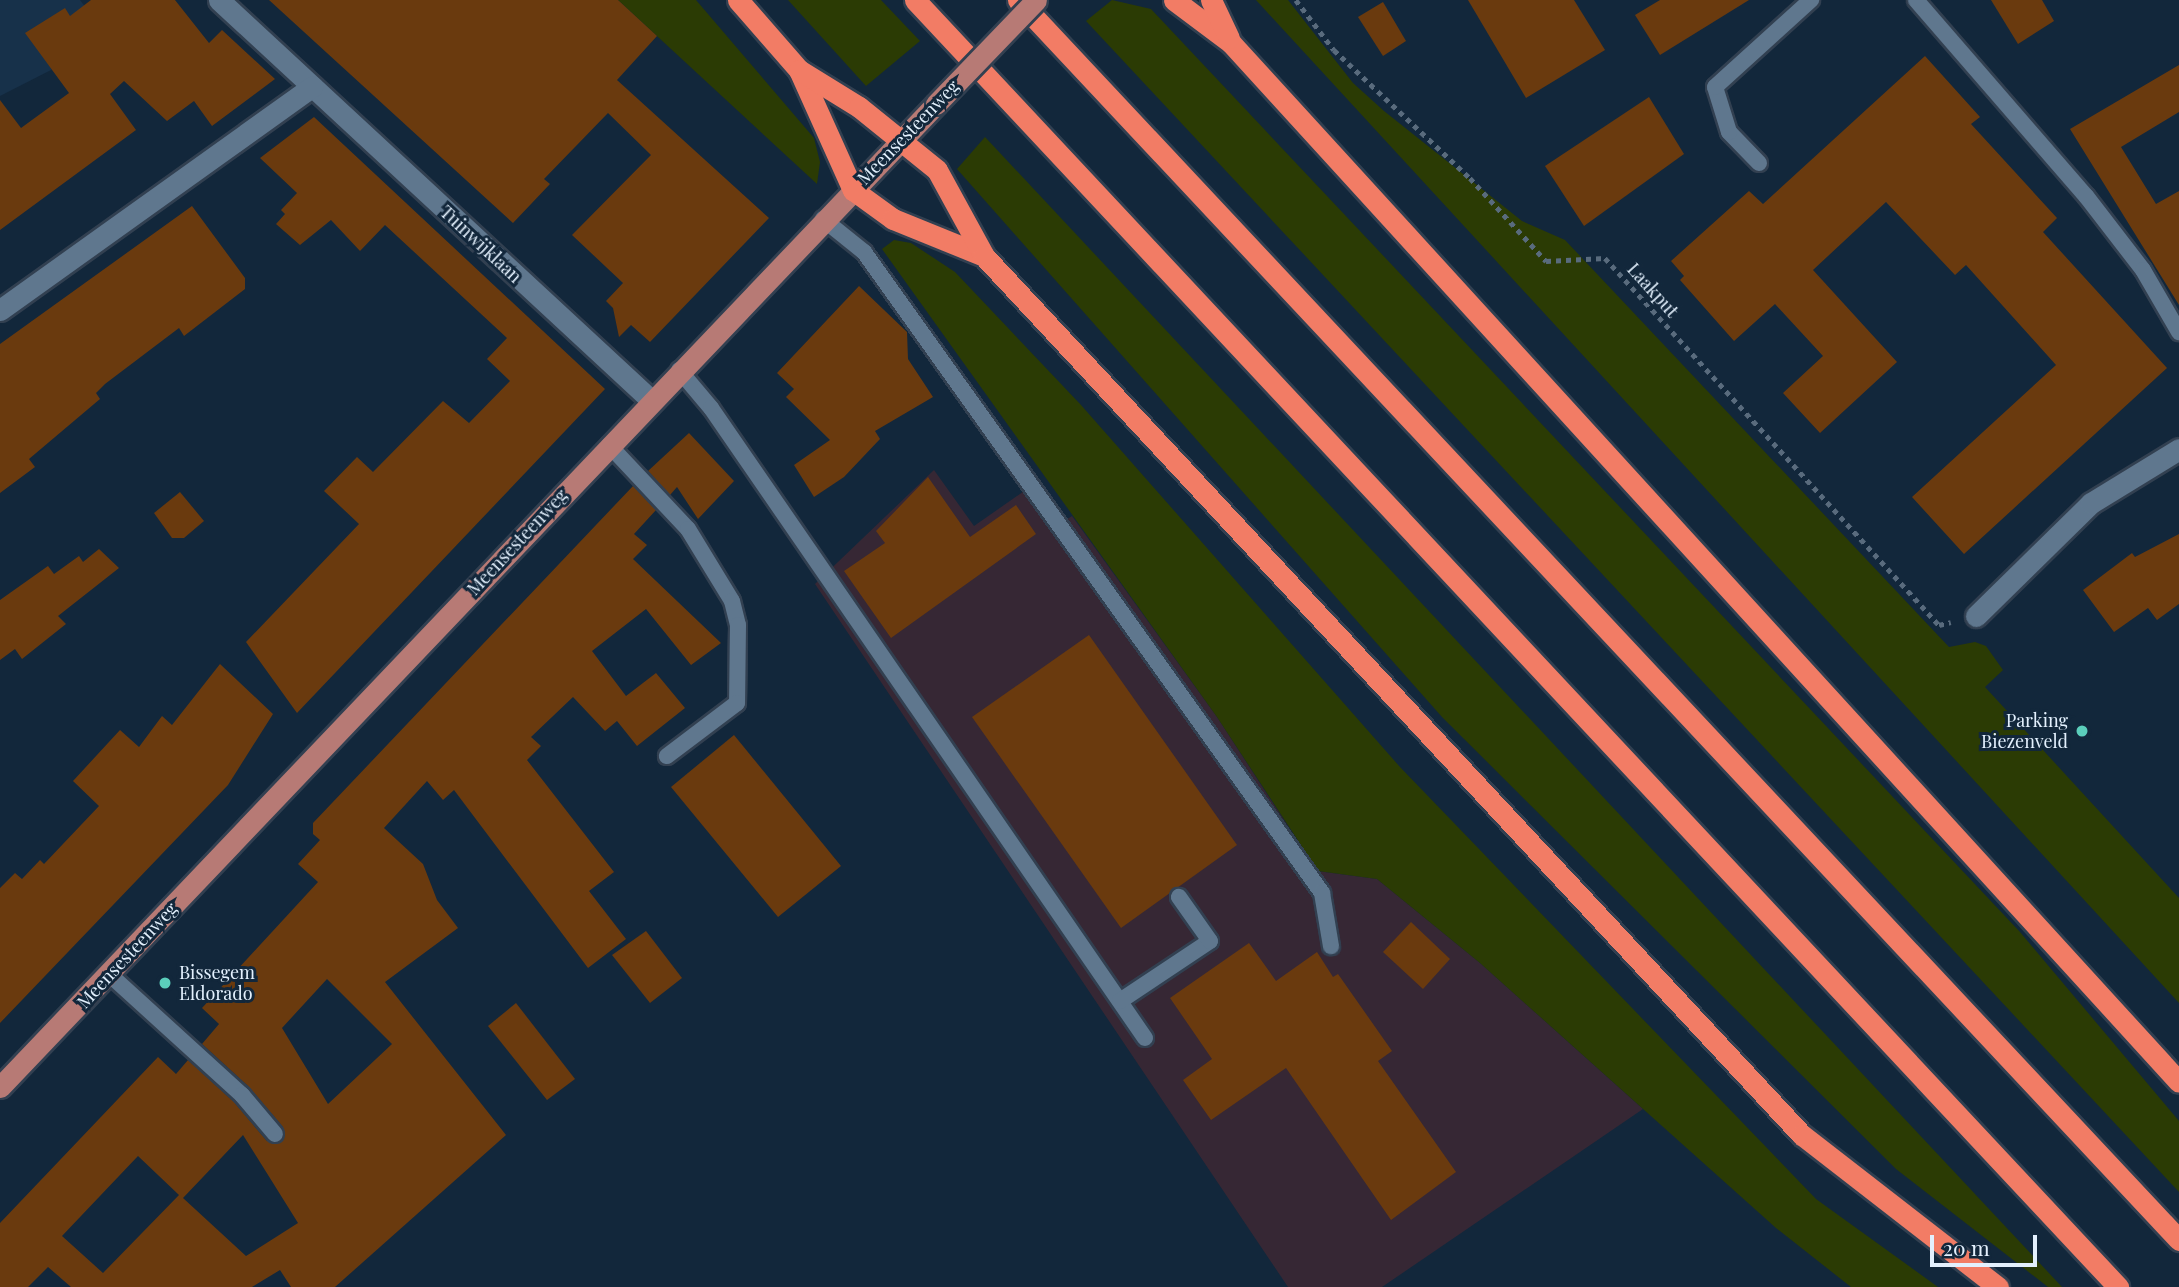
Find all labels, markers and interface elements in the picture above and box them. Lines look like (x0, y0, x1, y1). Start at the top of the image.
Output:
street label: Meensesteenweg (853, 75, 963, 189)
street label: Tuinwijklaan (436, 201, 526, 287)
street label: Laakput (1623, 258, 1683, 322)
street label: Meensesteenweg (462, 485, 572, 599)
place label: Parking Biezenveld (1981, 710, 2068, 752)
marker: Parking Biezenveld (2074, 723, 2090, 739)
street label: Meensesteenweg (72, 898, 182, 1012)
place label: Bissegem Eldorado (179, 962, 255, 1004)
marker: Bissegem Eldorado (157, 975, 173, 991)
scale bar (1934, 1220, 2041, 1264)
text: 20 m (1943, 1233, 1990, 1261)

